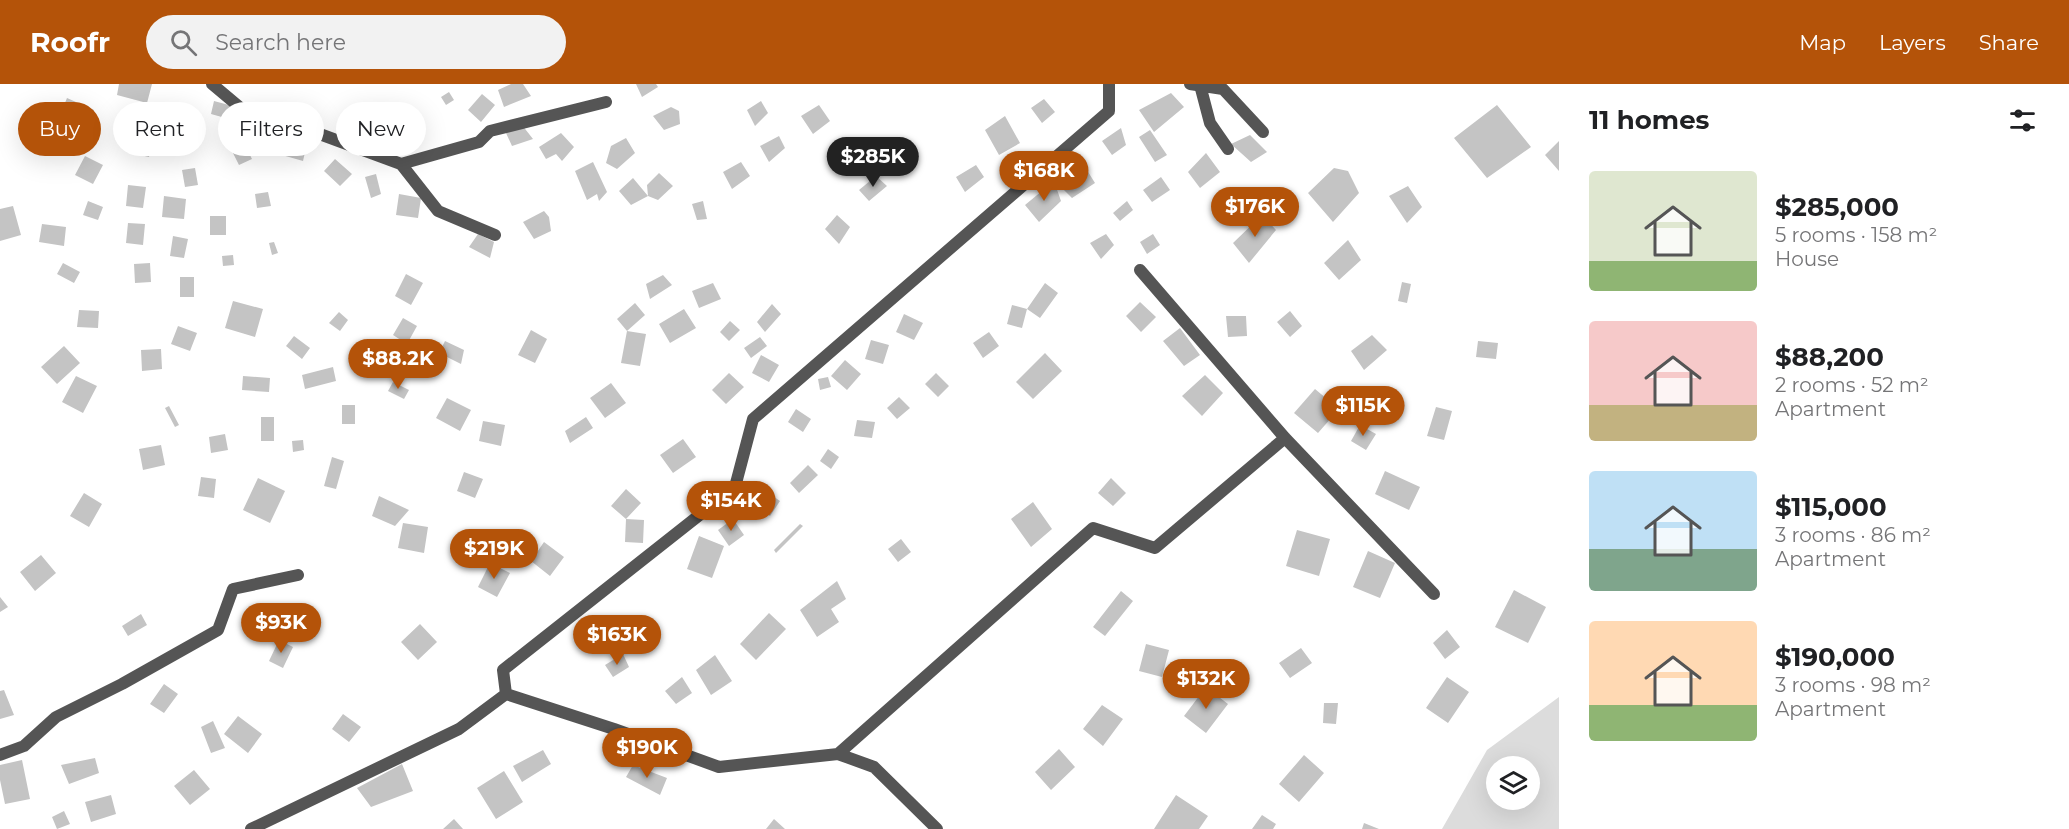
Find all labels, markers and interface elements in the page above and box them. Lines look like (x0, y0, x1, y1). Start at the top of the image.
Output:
search box (146, 15, 566, 69)
text: Roofr (30, 25, 110, 59)
icon: search (167, 26, 200, 59)
text: Search here (215, 29, 346, 56)
text: Map (1799, 30, 1846, 55)
text: Layers (1879, 30, 1946, 55)
text: Share (1979, 30, 2039, 55)
chip: Buy (18, 102, 101, 156)
chip: Rent (113, 102, 206, 156)
chip: Filters (218, 102, 324, 156)
chip: New (336, 102, 426, 156)
text: 11 homes (1589, 104, 1709, 136)
icon: filters (2006, 104, 2039, 137)
pin: $285K (831, 137, 915, 188)
text: $285K (841, 144, 905, 168)
pin: $168K (1002, 151, 1086, 202)
text: $168K (1013, 158, 1075, 182)
pin: $176K (1213, 187, 1297, 238)
text: $285,000 (1775, 191, 1899, 223)
text: $176K (1225, 194, 1285, 218)
icon: home (1637, 195, 1709, 267)
text: 5 rooms · 158 m² (1775, 223, 1937, 247)
text: House (1775, 247, 1839, 271)
pin: $88.2K (349, 339, 447, 390)
text: $88,200 (1775, 341, 1884, 373)
icon: home (1637, 345, 1709, 417)
text: $88.2K (362, 346, 434, 370)
text: 2 rooms · 52 m² (1775, 373, 1929, 397)
pin: $115K (1321, 386, 1405, 437)
text: $115K (1336, 393, 1390, 417)
text: Apartment (1775, 397, 1886, 421)
pin: $154K (689, 481, 773, 532)
text: $154K (701, 488, 761, 512)
text: $115,000 (1775, 491, 1887, 523)
icon: home (1637, 495, 1709, 567)
text: 3 rooms · 86 m² (1775, 523, 1931, 547)
pin: $219K (452, 529, 536, 580)
text: $219K (464, 536, 524, 560)
text: Apartment (1775, 547, 1886, 571)
pin: $93K (245, 603, 317, 654)
text: $93K (255, 610, 307, 634)
pin: $163K (575, 615, 659, 666)
text: $163K (587, 622, 647, 646)
text: $190,000 (1775, 641, 1895, 673)
icon: home (1637, 645, 1709, 717)
pin: $132K (1164, 659, 1248, 710)
text: $132K (1177, 666, 1235, 690)
text: 3 rooms · 98 m² (1775, 673, 1931, 697)
text: Apartment (1775, 697, 1886, 721)
pin: $190K (605, 728, 689, 779)
text: $190K (616, 735, 678, 759)
map controls (1486, 756, 1540, 810)
button: layers (1486, 756, 1540, 810)

